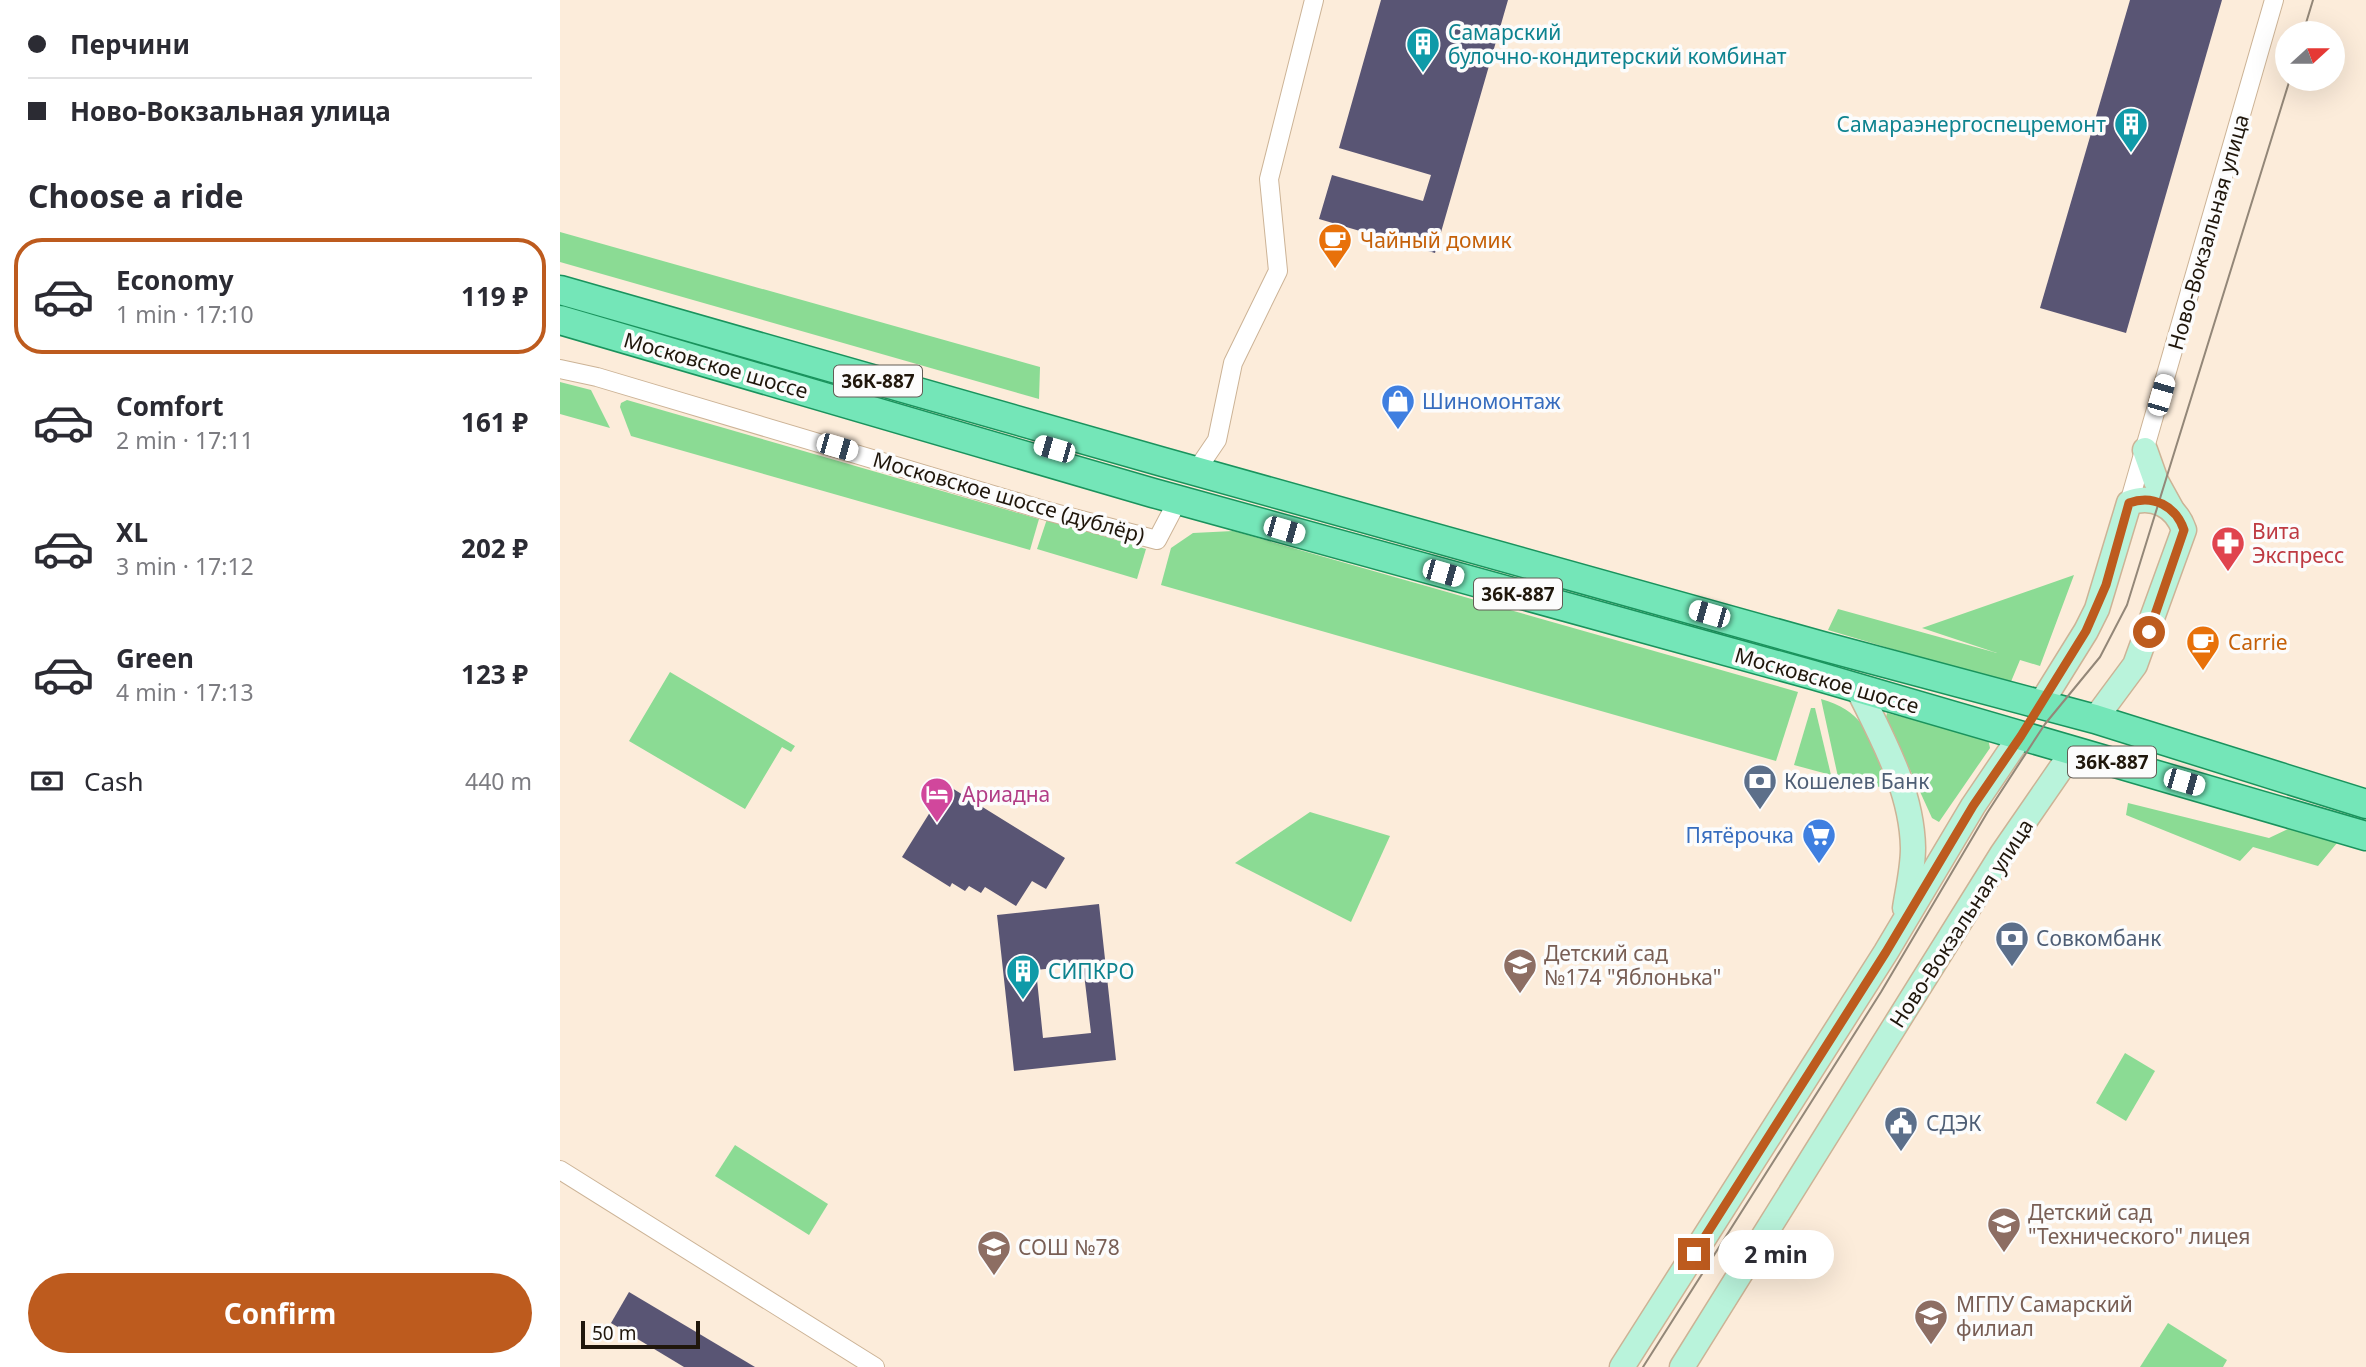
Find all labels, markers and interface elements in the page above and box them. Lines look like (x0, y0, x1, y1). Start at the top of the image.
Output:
place label: Самарский булочно-кондитерский комбинат (1448, 18, 1787, 70)
north arrow (2275, 21, 2345, 91)
map controls (2275, 21, 2345, 91)
building icon: Самарский булочно-кондитерский комбинат (1404, 25, 1442, 74)
text: Перчини (70, 26, 190, 62)
text: Ново-Вокзальная улица (70, 93, 391, 129)
building icon: Самараэнергоспецремонт (2112, 105, 2150, 154)
place label: Самараэнергоспецремонт (1836, 110, 2106, 138)
street label: Ново-Вокзальная улица (2161, 111, 2255, 353)
text: Choose a ride (28, 174, 244, 217)
cafe icon: Чайный домик (1316, 221, 1354, 270)
place label: Чайный домик (1360, 226, 1512, 254)
text: Economy (116, 262, 234, 298)
icon: car (32, 265, 95, 328)
text: 119 ₽ (461, 278, 528, 314)
text: 1 min · 17:10 (116, 298, 254, 330)
street label: Московское шоссе (621, 325, 811, 405)
road number: 36К-887 (834, 366, 922, 396)
car (2146, 372, 2177, 418)
shop icon: Шиномонтаж (1379, 382, 1417, 431)
place label: Шиномонтаж (1422, 387, 1561, 415)
text: Comfort (116, 388, 224, 424)
icon: car (32, 391, 95, 454)
text: 161 ₽ (461, 404, 528, 440)
text: 2 min · 17:11 (116, 424, 254, 456)
car (814, 431, 861, 463)
car (1031, 433, 1078, 465)
street label: Московское шоссе (дублёр) (870, 445, 1148, 549)
text: XL (116, 514, 148, 550)
car (1261, 514, 1308, 546)
icon: car (32, 517, 95, 580)
place label: Вита Экспресс (2252, 517, 2344, 569)
pharmacy icon: Вита Экспресс (2209, 524, 2247, 573)
text: 202 ₽ (461, 530, 528, 566)
text: 3 min · 17:12 (116, 550, 254, 582)
car (1420, 557, 1467, 589)
road number: 36К-887 (1474, 579, 1562, 610)
car (1686, 598, 1733, 630)
route start (2133, 616, 2165, 648)
cafe icon: Carrie (2184, 623, 2222, 672)
place label: Carrie (2228, 628, 2288, 656)
text: Green (116, 640, 194, 676)
street label: Московское шоссе (1732, 640, 1922, 720)
icon: car (32, 643, 95, 706)
text: 123 ₽ (461, 656, 528, 692)
text: 4 min · 17:13 (116, 676, 254, 708)
road number: 36К-887 (2068, 747, 2156, 778)
icon: cash (28, 762, 66, 800)
bank icon: Кошелев Банк (1741, 762, 1779, 811)
text: Cash (84, 763, 144, 799)
text: 440 m (465, 765, 532, 797)
car (2161, 766, 2208, 798)
place label: Кошелев Банк (1784, 767, 1929, 795)
hotel icon: Ариадна (918, 775, 956, 824)
place label: Ариадна (962, 780, 1050, 808)
street label: Ново-Вокзальная улица (1883, 813, 2039, 1033)
supermarket icon: Пятёрочка (1800, 816, 1838, 865)
place label: Пятёрочка (1686, 821, 1794, 849)
bank icon: Совкомбанк (1993, 919, 2031, 968)
place label: Совкомбанк (2036, 924, 2161, 952)
place label: Детский сад №174 "Яблонька" (1544, 939, 1721, 991)
school or university icon: Детский сад №174 "Яблонька" (1501, 946, 1539, 995)
building icon: СИПКРО (1004, 952, 1042, 1001)
place label: СИПКРО (1048, 957, 1135, 985)
public building icon: СДЭК (1882, 1104, 1920, 1153)
place label: СДЭК (1926, 1109, 1981, 1137)
place label: Детский сад "Технического" лицея (2028, 1198, 2250, 1250)
school or university icon: Детский сад "Технического" лицея (1985, 1205, 2023, 1254)
school or university icon: СОШ №78 (975, 1228, 1013, 1277)
callout: 2 min (1718, 1230, 1834, 1278)
place label: СОШ №78 (1018, 1233, 1120, 1261)
route end (1678, 1238, 1710, 1270)
text: 2 min (1744, 1238, 1808, 1270)
button: Confirm (28, 1273, 532, 1353)
place label: МГПУ Самарский филиал (1956, 1290, 2133, 1342)
school or university icon: МГПУ Самарский филиал (1912, 1297, 1950, 1346)
scale bar (581, 1318, 700, 1350)
text: 50 m (592, 1320, 636, 1346)

